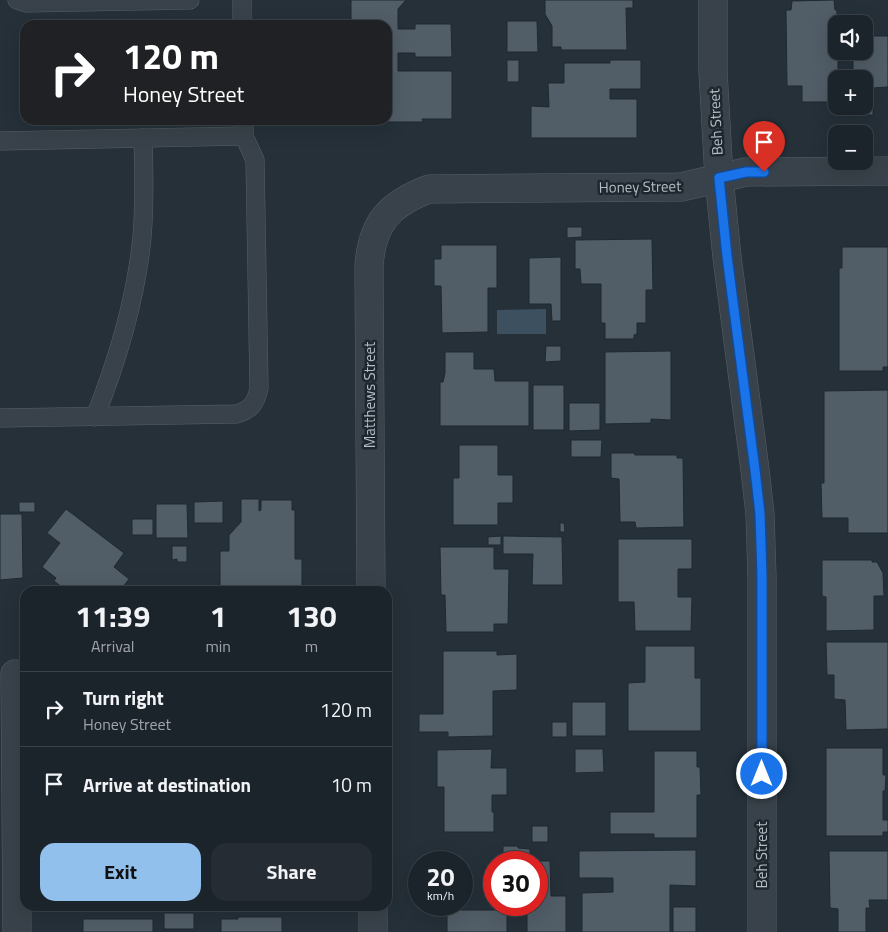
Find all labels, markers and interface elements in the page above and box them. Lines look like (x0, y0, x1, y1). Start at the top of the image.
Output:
map controls (828, 15, 873, 170)
button: sound (828, 15, 873, 60)
text: 120 m (123, 29, 219, 83)
icon: right (40, 40, 105, 105)
button: + (828, 70, 873, 115)
text: Honey Street (123, 77, 244, 111)
street label: Beh Street (702, 87, 729, 156)
pin (743, 121, 785, 172)
button: − (828, 125, 873, 170)
icon: arrive (750, 128, 778, 156)
street label: Honey Street (598, 174, 682, 199)
street label: Matthews Street (358, 341, 381, 448)
text: 11:39 (75, 593, 150, 639)
text: 1 (210, 593, 227, 639)
text: 130 (286, 593, 337, 639)
text: Arrival (91, 634, 134, 658)
text: min (205, 634, 231, 658)
text: m (305, 634, 318, 658)
text: Turn right (83, 683, 164, 712)
icon: right (40, 695, 68, 723)
text: 120 m (320, 695, 372, 724)
text: Honey Street (83, 712, 171, 736)
position arrow (735, 747, 787, 799)
icon: arrive (40, 770, 68, 798)
text: Arrive at destination (83, 770, 251, 799)
text: 10 m (331, 770, 372, 799)
street label: Beh Street (750, 821, 773, 888)
button: Exit (40, 843, 201, 901)
button: Share (211, 843, 372, 901)
speed limit sign: 30 (483, 851, 548, 916)
text: 20 (426, 858, 455, 896)
text: km/h (427, 886, 454, 905)

